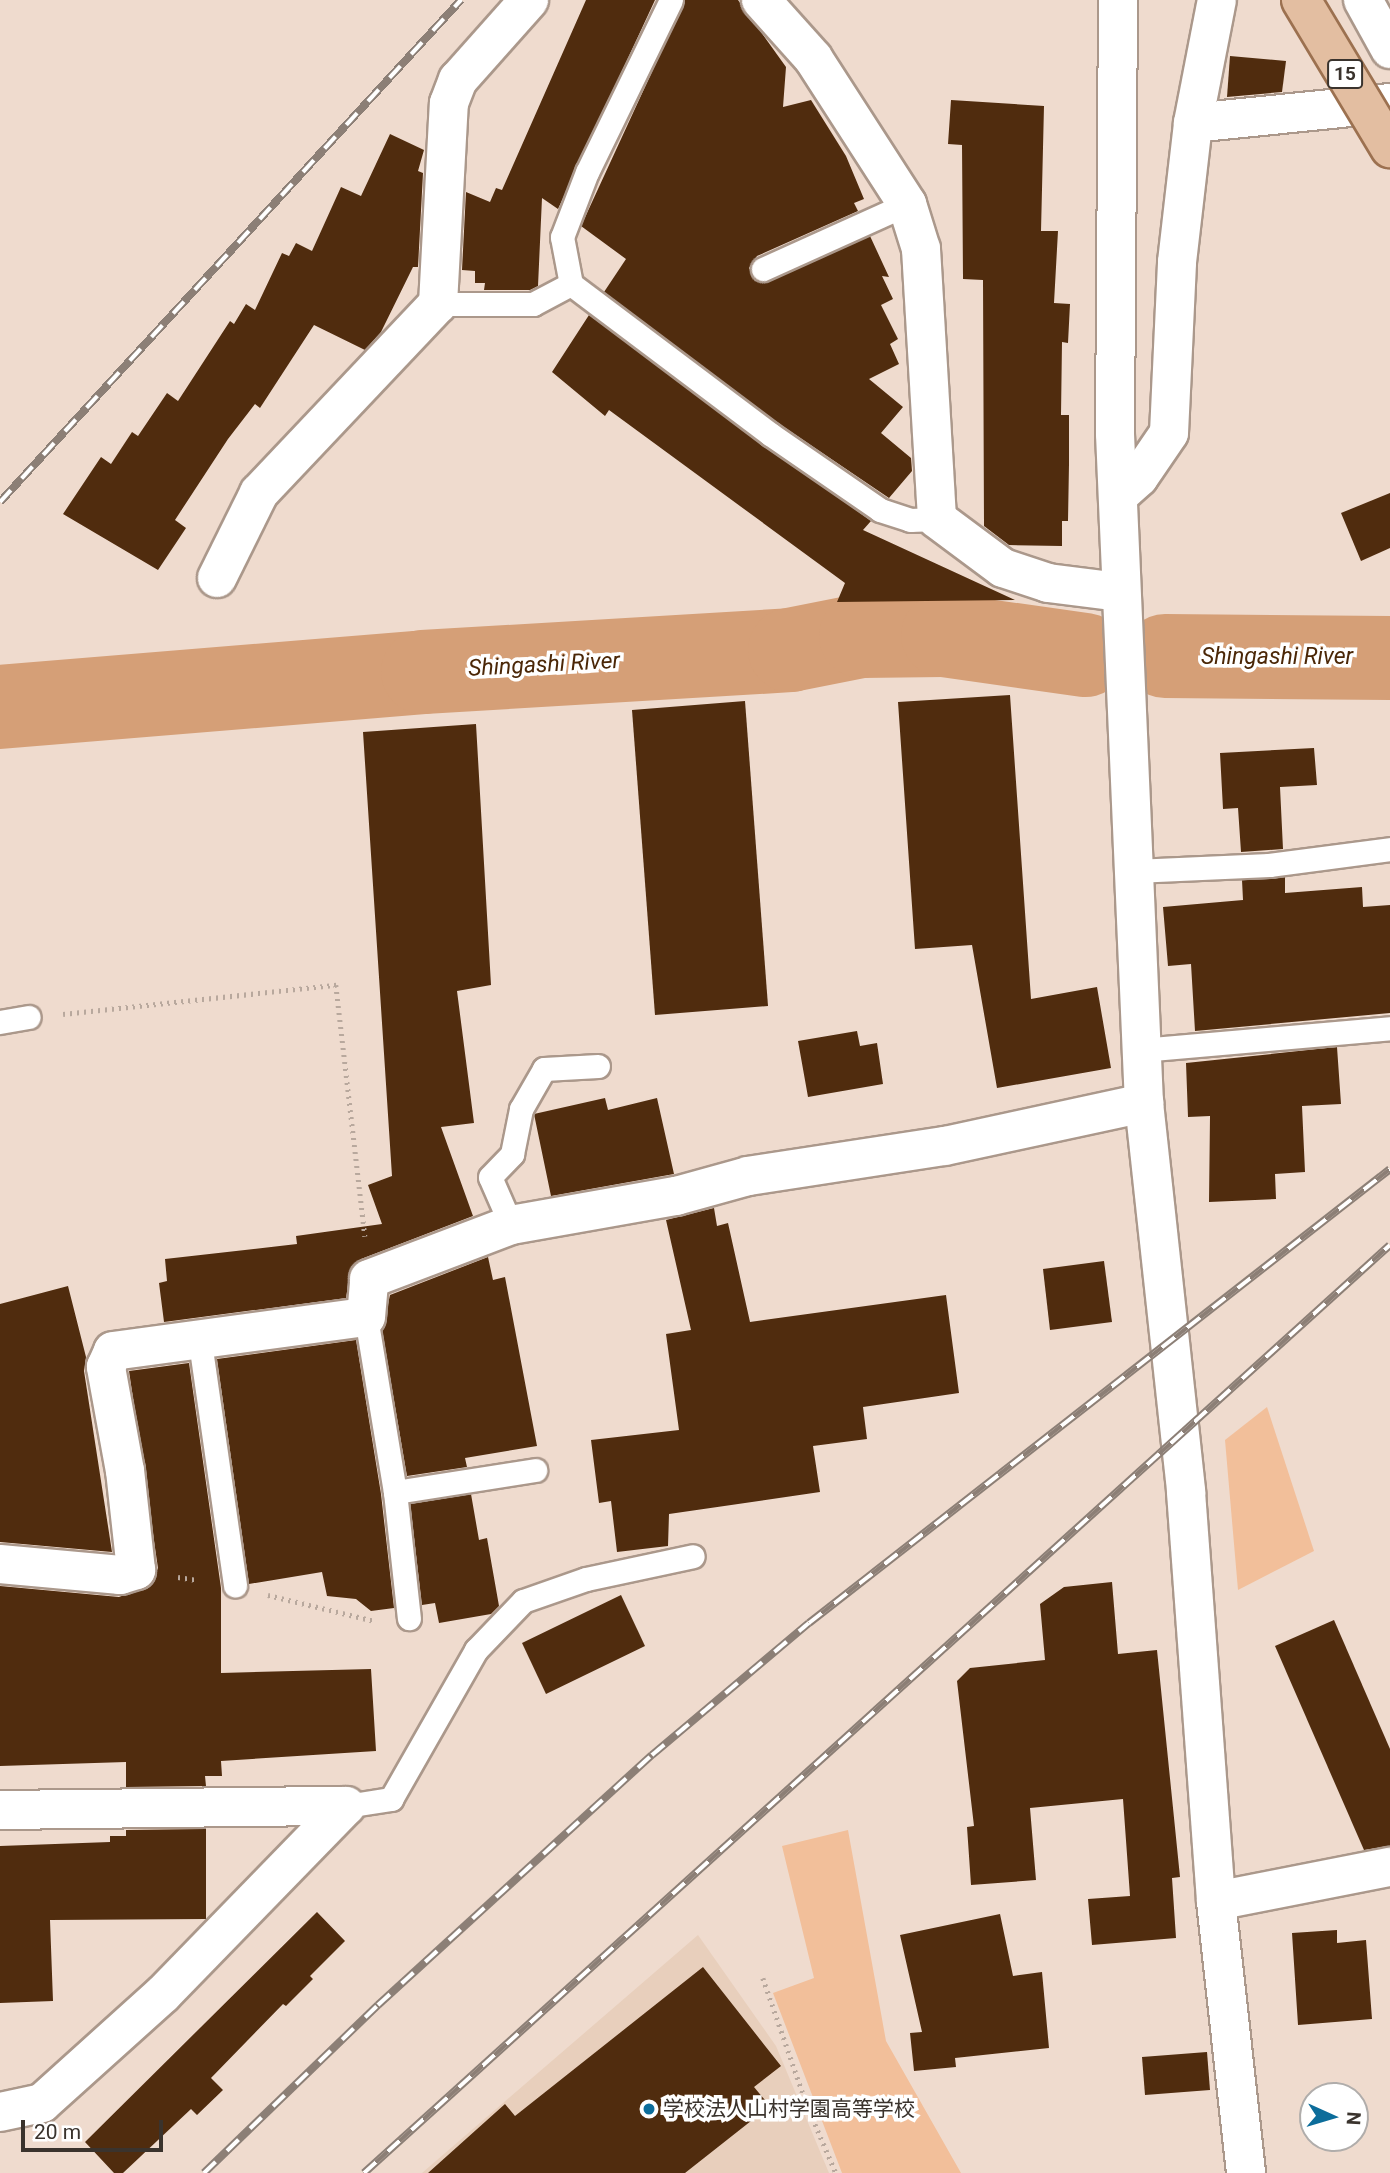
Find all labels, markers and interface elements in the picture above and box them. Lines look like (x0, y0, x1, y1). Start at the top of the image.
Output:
road number: 15 (1326, 58, 1364, 90)
water label: Shingashi River (1201, 643, 1353, 671)
water label: Shingashi River (467, 647, 621, 683)
north arrow (1299, 2082, 1369, 2152)
place label: 学校法人山村学園高等学校 (663, 2096, 915, 2122)
marker: 学校法人山村学園高等学校 (641, 2101, 657, 2117)
scale bar (24, 2106, 166, 2150)
text: N (1342, 2111, 1365, 2126)
text: 20 m (34, 2120, 81, 2144)

